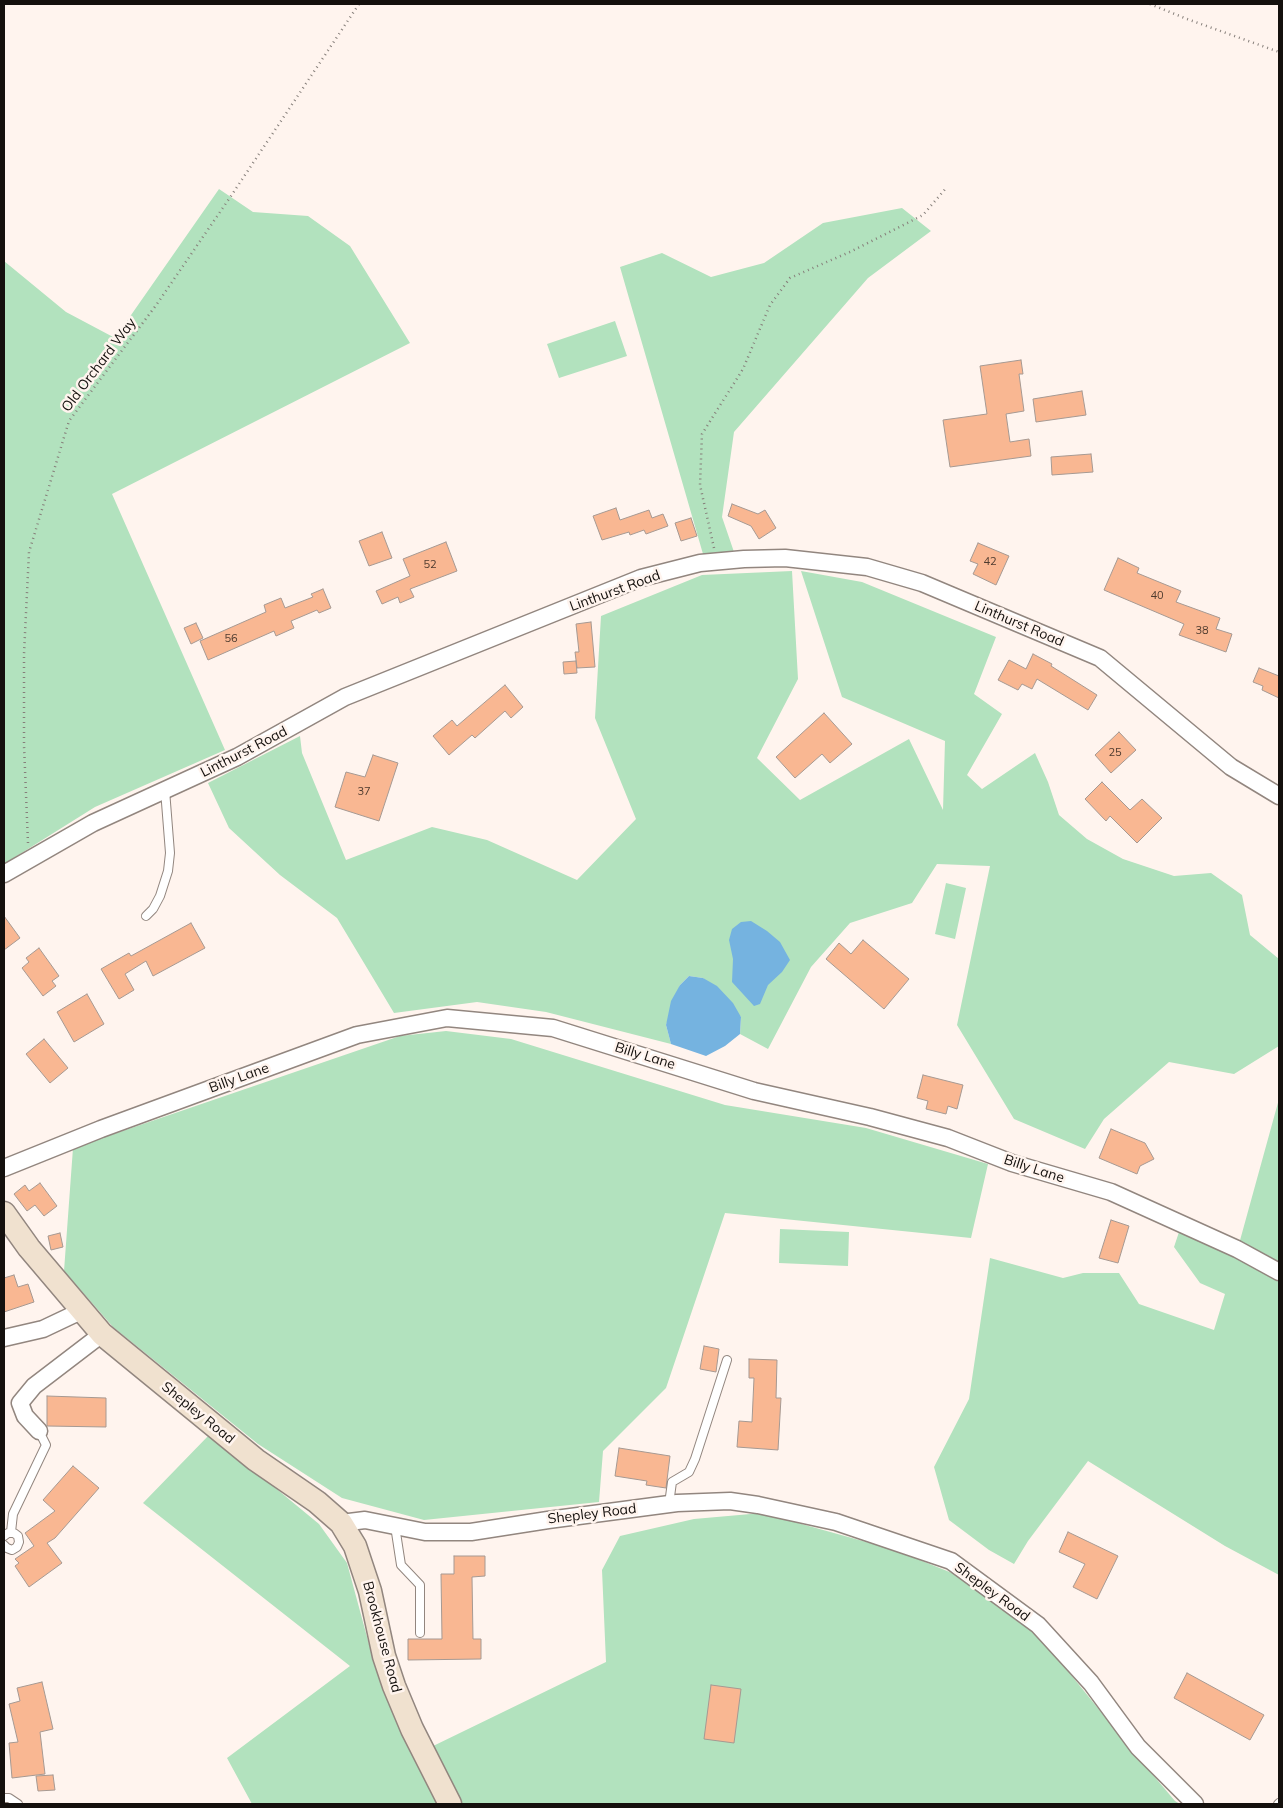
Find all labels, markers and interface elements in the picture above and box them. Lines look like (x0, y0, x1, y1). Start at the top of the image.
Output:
street label: Old Orchard Way (58, 315, 140, 415)
house number: 42 (983, 555, 997, 569)
house number: 52 (423, 558, 437, 572)
street label: Linthurst Road (567, 567, 663, 615)
house number: 40 (1150, 589, 1164, 603)
street label: Linthurst Road (972, 598, 1066, 650)
house number: 38 (1195, 624, 1209, 638)
house number: 56 (224, 632, 238, 646)
street label: Linthurst Road (198, 723, 290, 781)
house number: 25 (1108, 746, 1122, 760)
house number: 37 (357, 785, 371, 799)
street label: Billy Lane (613, 1039, 677, 1073)
street label: Billy Lane (207, 1059, 271, 1097)
street label: Billy Lane (1002, 1151, 1066, 1187)
street label: Shepley Road (158, 1378, 238, 1448)
street label: Shepley Road (547, 1500, 637, 1528)
street label: Shepley Road (951, 1559, 1033, 1625)
street label: Brookhouse Road (359, 1580, 405, 1694)

